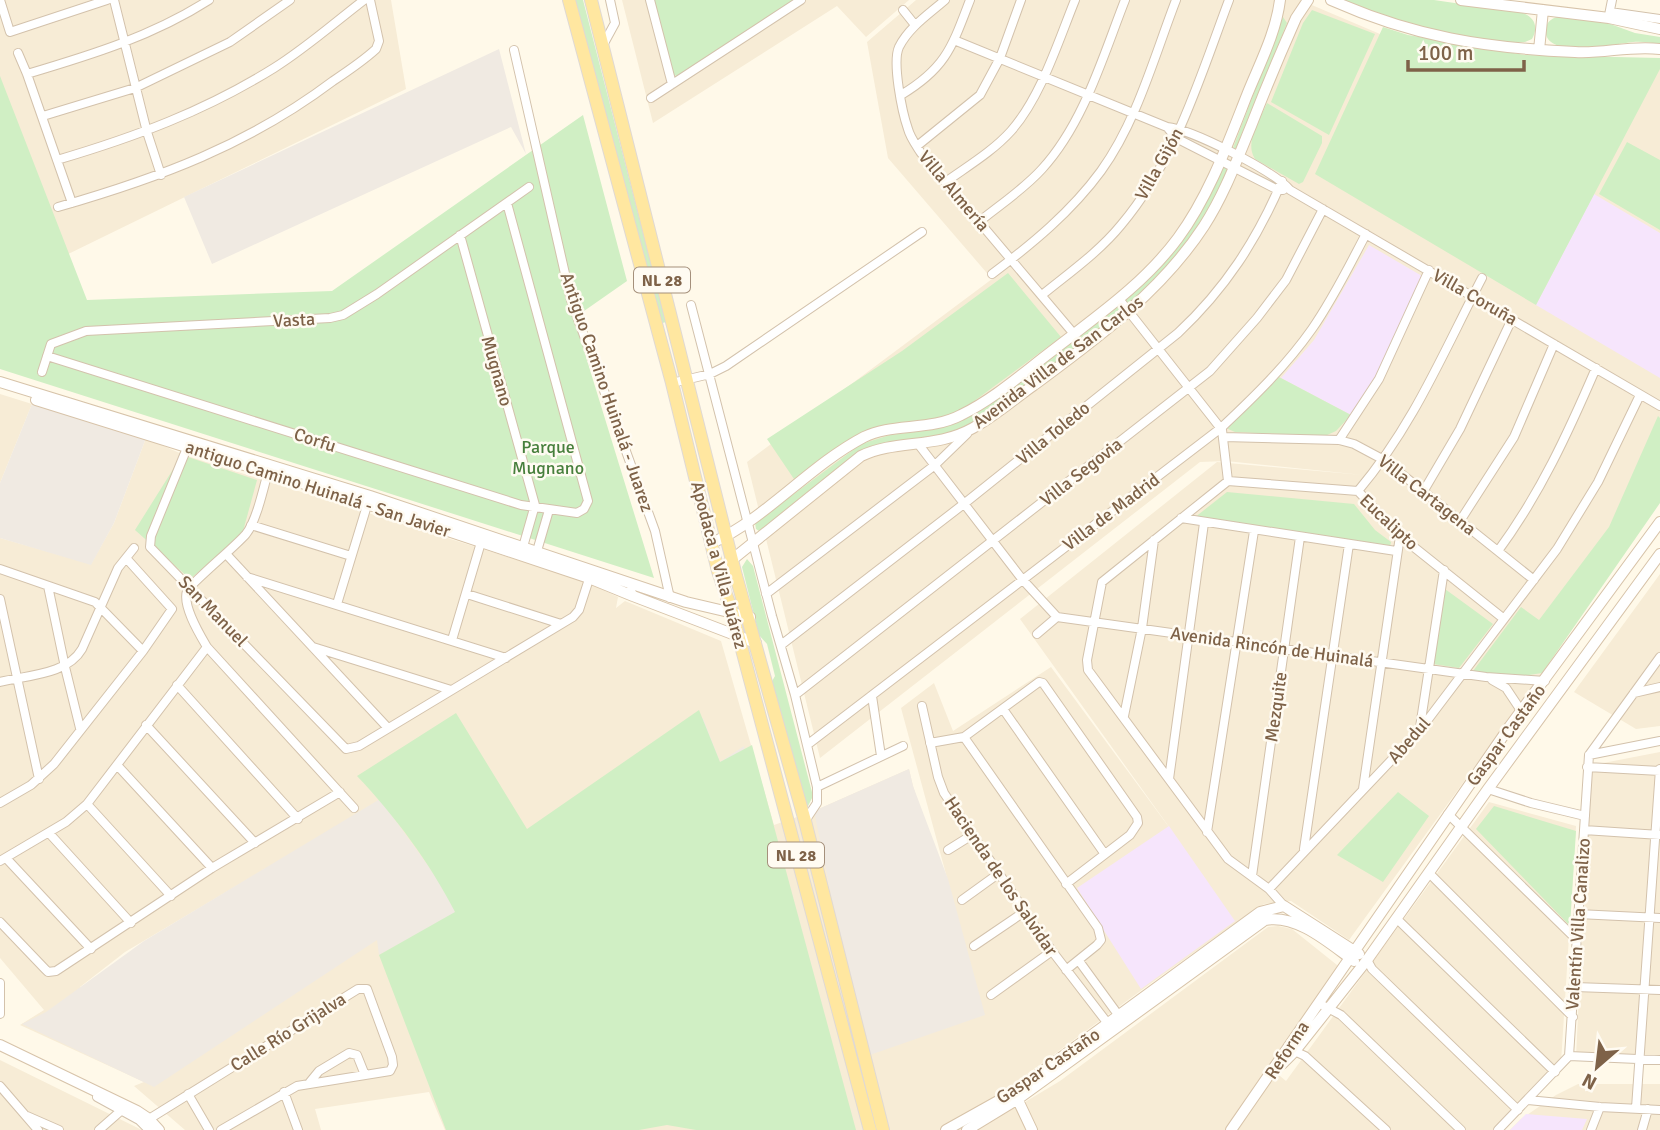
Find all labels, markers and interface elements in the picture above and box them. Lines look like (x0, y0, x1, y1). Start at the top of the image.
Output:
scale bar (1408, 28, 1524, 72)
text: 100 m (1418, 40, 1473, 66)
street label: Villa Gijón (1130, 124, 1188, 204)
street label: Villa Almería (914, 146, 994, 236)
street label: Villa Coruña (1429, 264, 1521, 330)
road number: NL 28 (634, 268, 690, 292)
street label: Antiguo Camino Huinalá - Juarez (556, 269, 658, 515)
street label: Avenida Villa de San Carlos (968, 291, 1148, 433)
street label: Vasta (272, 308, 316, 332)
street label: Mugnano (477, 333, 517, 409)
street label: Villa Toledo (1012, 397, 1094, 469)
street label: Corfu (291, 423, 339, 457)
street label: Villa Segovia (1035, 433, 1127, 511)
street label: antiguo Camino Huinalá - San Javier (183, 436, 454, 542)
park label: Parque Mugnano (512, 436, 584, 479)
street label: Villa Cartagena (1374, 450, 1480, 540)
street label: Villa de Madrid (1058, 468, 1164, 556)
street label: Apodaca a Villa Juárez (686, 479, 752, 651)
street label: Eucalipto (1355, 489, 1423, 555)
street label: San Manuel (174, 571, 252, 651)
street label: Avenida Rincón de Huinalá (1169, 622, 1375, 672)
street label: Mezquite (1260, 670, 1292, 744)
street label: Gaspar Castaño (1462, 680, 1550, 790)
street label: Abedul (1383, 712, 1435, 768)
street label: Hacienda de los Salvidar (939, 792, 1063, 960)
street label: Valentín Villa Canalizo (1561, 837, 1595, 1011)
road number: NL 28 (768, 842, 824, 868)
street label: Calle Río Grijalva (226, 988, 350, 1076)
street label: Reforma (1260, 1017, 1314, 1083)
street label: Gaspar Castaño (992, 1023, 1104, 1109)
north arrow (1562, 1032, 1632, 1102)
text: N (1578, 1067, 1601, 1095)

